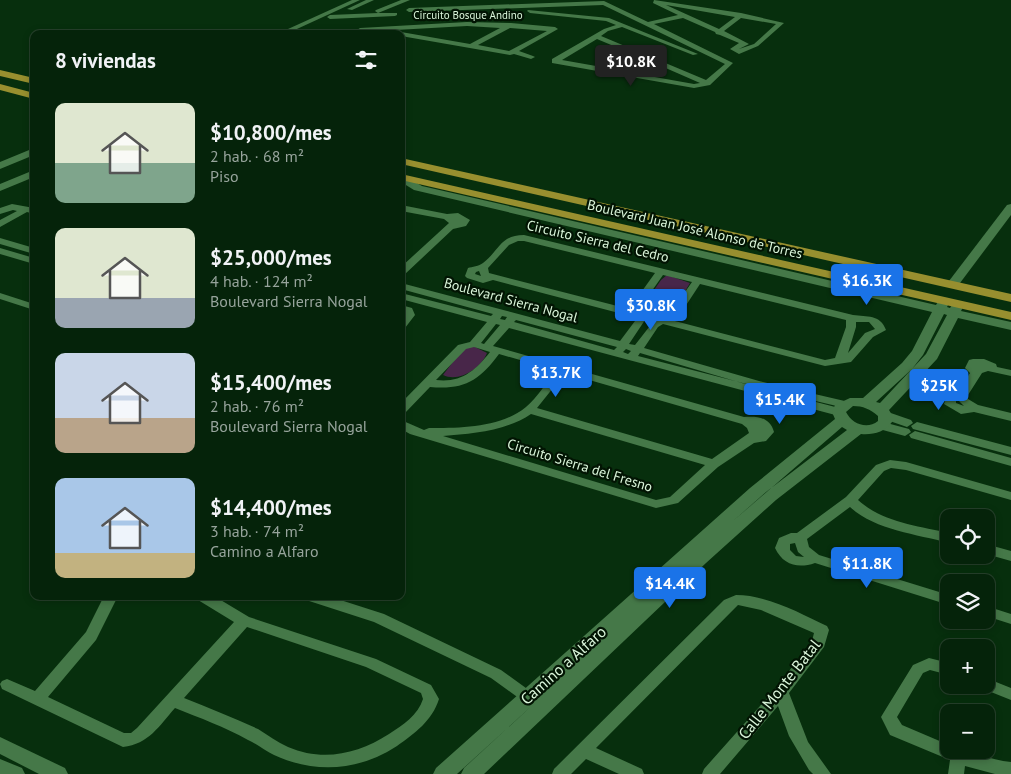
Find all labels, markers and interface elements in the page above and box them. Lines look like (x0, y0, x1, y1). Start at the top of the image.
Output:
street label: Circuito Bosque Andino (413, 8, 523, 22)
pin: $10.8K (590, 44, 672, 87)
icon: filters (352, 46, 380, 74)
text: 8 viviendas (55, 47, 156, 74)
text: $10.8K (606, 51, 656, 71)
text: $10,800/mes (210, 119, 332, 146)
icon: home (95, 123, 155, 183)
text: 2 hab. · 68 m² (210, 146, 304, 166)
text: Piso (210, 166, 239, 186)
street label: Boulevard Juan José Alonso de Torres (586, 195, 804, 263)
street label: Circuito Sierra del Cedro (525, 216, 671, 266)
text: $25,000/mes (210, 244, 332, 271)
icon: home (95, 248, 155, 308)
pin: $16.3K (826, 264, 908, 306)
text: $16.3K (842, 270, 892, 290)
text: 4 hab. · 124 m² (210, 271, 313, 291)
street label: Boulevard Sierra Nogal (442, 273, 580, 327)
pin: $30.8K (610, 288, 692, 331)
text: Boulevard Sierra Nogal (210, 291, 368, 311)
text: $30.8K (626, 295, 676, 315)
pin: $13.7K (515, 356, 597, 398)
text: $13.7K (531, 362, 581, 382)
pin: $25K (909, 368, 969, 411)
text: $15,400/mes (210, 369, 332, 396)
icon: home (95, 373, 155, 433)
text: $25K (920, 375, 958, 395)
pin: $15.4K (739, 382, 821, 425)
text: $15.4K (755, 389, 805, 409)
text: 2 hab. · 76 m² (210, 396, 304, 416)
text: Boulevard Sierra Nogal (210, 416, 368, 436)
street label: Circuito Sierra del Fresno (505, 434, 655, 496)
text: $14,400/mes (210, 494, 332, 521)
icon: home (95, 498, 155, 558)
map controls (940, 509, 995, 759)
button: locate (940, 509, 995, 564)
text: 3 hab. · 74 m² (210, 521, 304, 541)
text: Camino a Alfaro (210, 541, 318, 561)
pin: $11.8K (826, 546, 908, 589)
text: $11.8K (842, 553, 892, 573)
pin: $14.4K (629, 566, 711, 609)
text: $14.4K (645, 573, 695, 593)
button: layers (940, 574, 995, 629)
street label: Camino a Alfaro (516, 621, 610, 709)
street label: Calle Monte Batal (734, 635, 824, 743)
button: + (940, 639, 995, 694)
button: − (940, 704, 995, 759)

